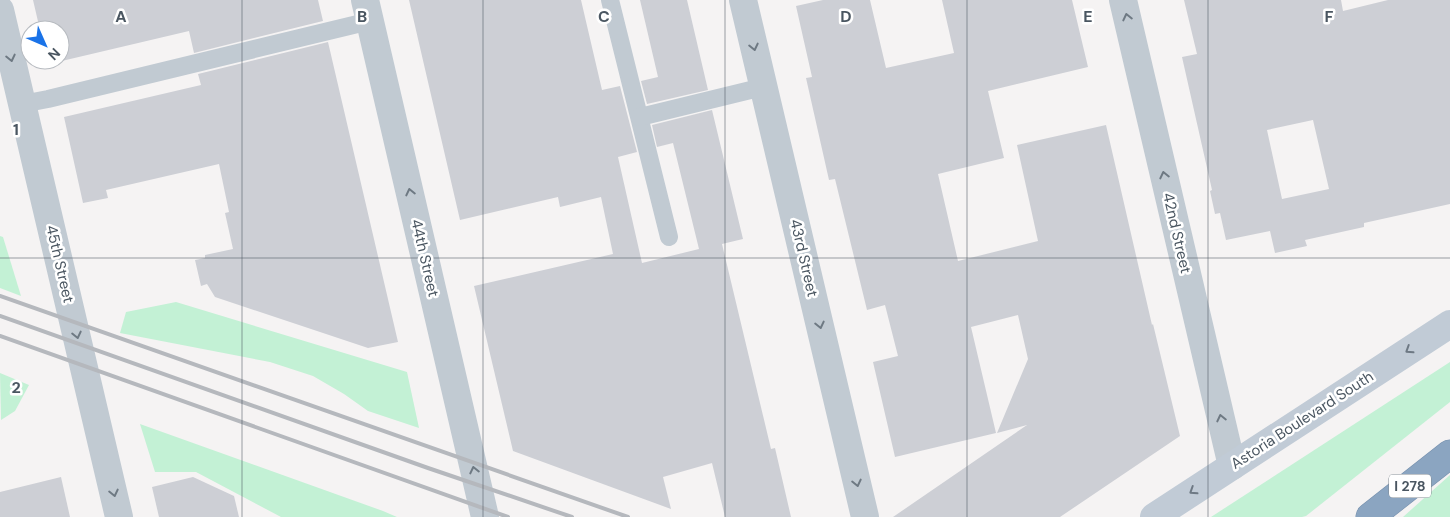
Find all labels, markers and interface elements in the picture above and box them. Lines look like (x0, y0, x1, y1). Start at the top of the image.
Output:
text: A (115, 6, 127, 27)
text: B (357, 6, 367, 27)
text: C (598, 6, 610, 27)
text: D (840, 6, 852, 27)
text: E (1083, 6, 1093, 27)
text: F (1325, 6, 1334, 27)
one-way arrow (1122, 12, 1133, 21)
north arrow (20, 20, 70, 70)
one-way arrow (748, 43, 759, 52)
text: N (44, 44, 64, 64)
one-way arrow (5, 53, 16, 62)
text: 1 (13, 119, 19, 140)
one-way arrow (1159, 170, 1170, 179)
one-way arrow (405, 187, 416, 196)
street label: 42nd Street (1158, 191, 1196, 275)
street label: 44th Street (406, 217, 444, 299)
street label: 43rd Street (785, 217, 823, 299)
street label: 45th Street (41, 223, 79, 305)
one-way arrow (814, 320, 825, 329)
one-way arrow (71, 330, 82, 339)
one-way arrow (1405, 344, 1415, 353)
street label: Astoria Boulevard South (1227, 366, 1377, 474)
text: 2 (11, 377, 21, 398)
one-way arrow (1216, 414, 1227, 423)
one-way arrow (469, 465, 480, 474)
road number: I 278 (1389, 474, 1431, 498)
one-way arrow (851, 478, 862, 487)
one-way arrow (1189, 485, 1198, 495)
one-way arrow (108, 489, 119, 498)

